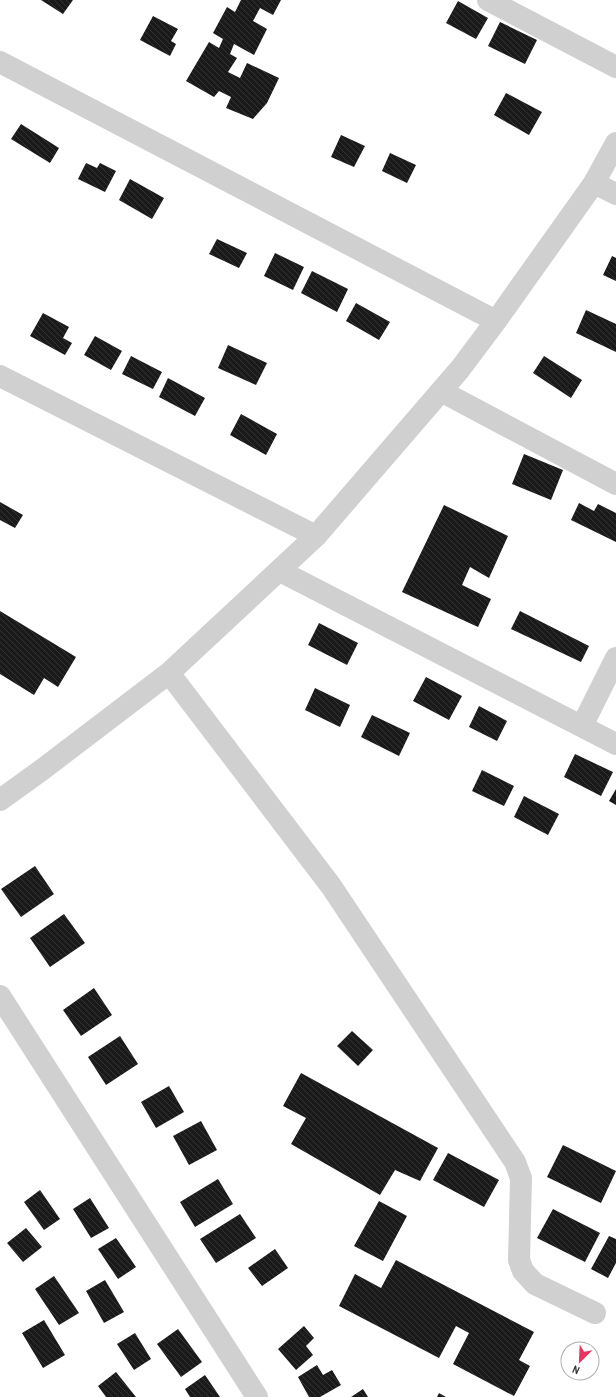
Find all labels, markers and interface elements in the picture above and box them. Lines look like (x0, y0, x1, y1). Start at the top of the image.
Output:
north arrow (560, 1341, 600, 1381)
text: N (570, 1362, 582, 1378)

